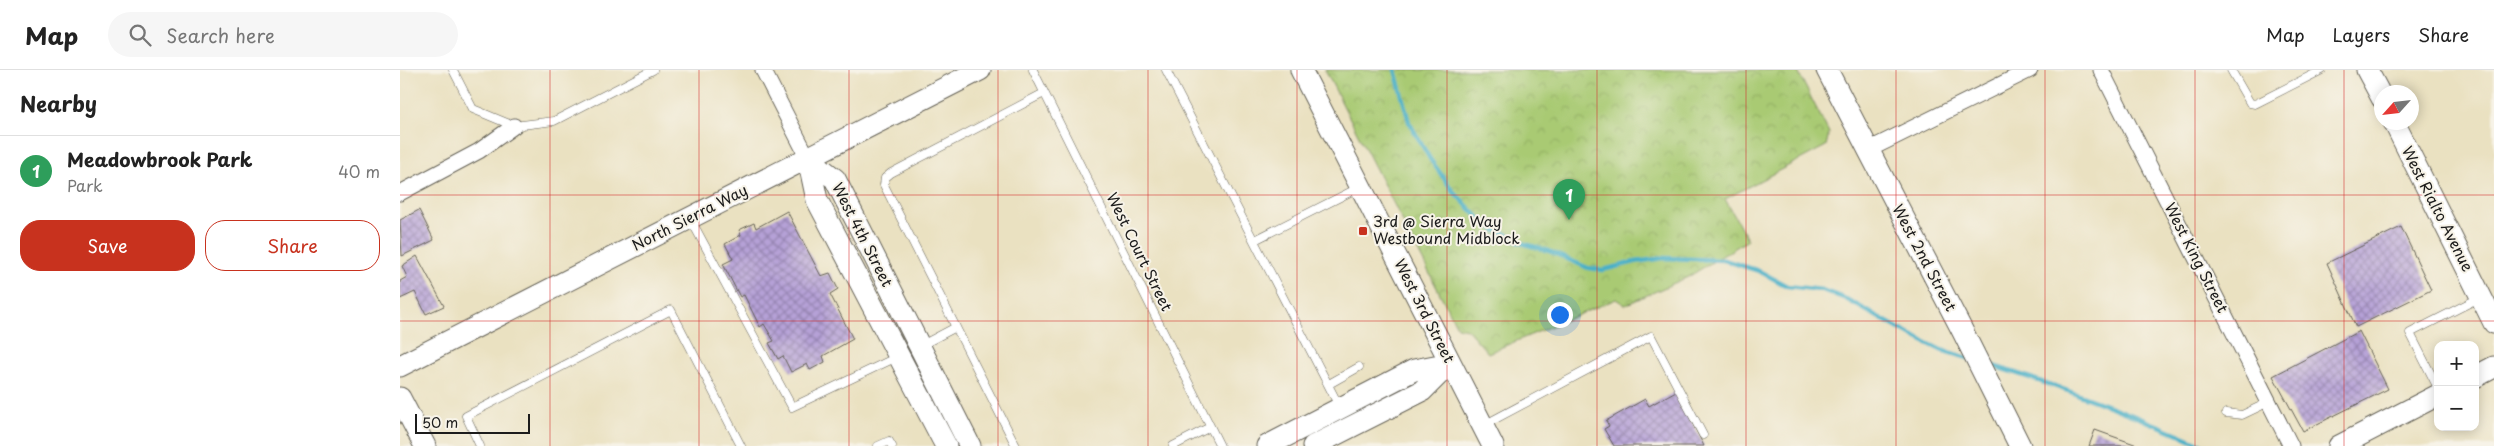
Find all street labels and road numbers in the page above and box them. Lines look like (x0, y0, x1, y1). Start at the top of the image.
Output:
street label: West Rialto Avenue (2397, 142, 2480, 275)
street label: North Sierra Way (627, 178, 751, 256)
street label: West 4th Street (827, 178, 900, 290)
street label: West Court Street (1102, 188, 1179, 315)
street label: West King Street (2160, 198, 2235, 316)
street label: West 2nd Street (1887, 200, 1963, 315)
street label: West 3rd Street (1389, 254, 1461, 366)

